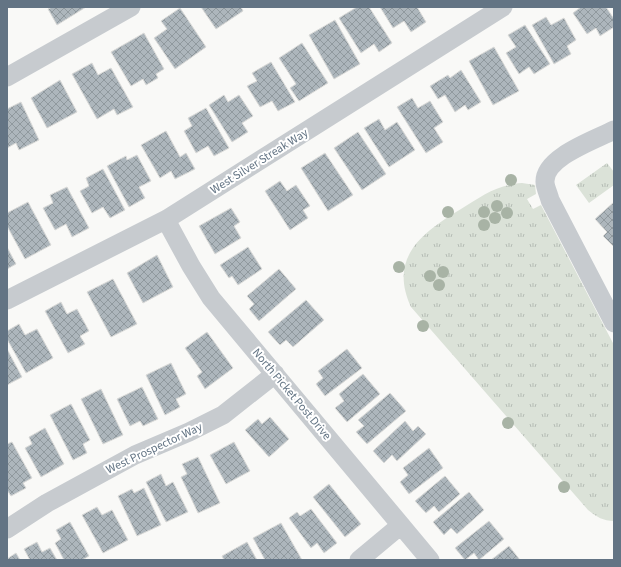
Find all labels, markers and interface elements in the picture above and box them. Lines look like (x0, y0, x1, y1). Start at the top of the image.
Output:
street label: West Silver Streak Way (207, 124, 312, 198)
street label: North Picket Post Drive (248, 345, 335, 444)
street label: West Prospector Way (103, 418, 206, 478)

